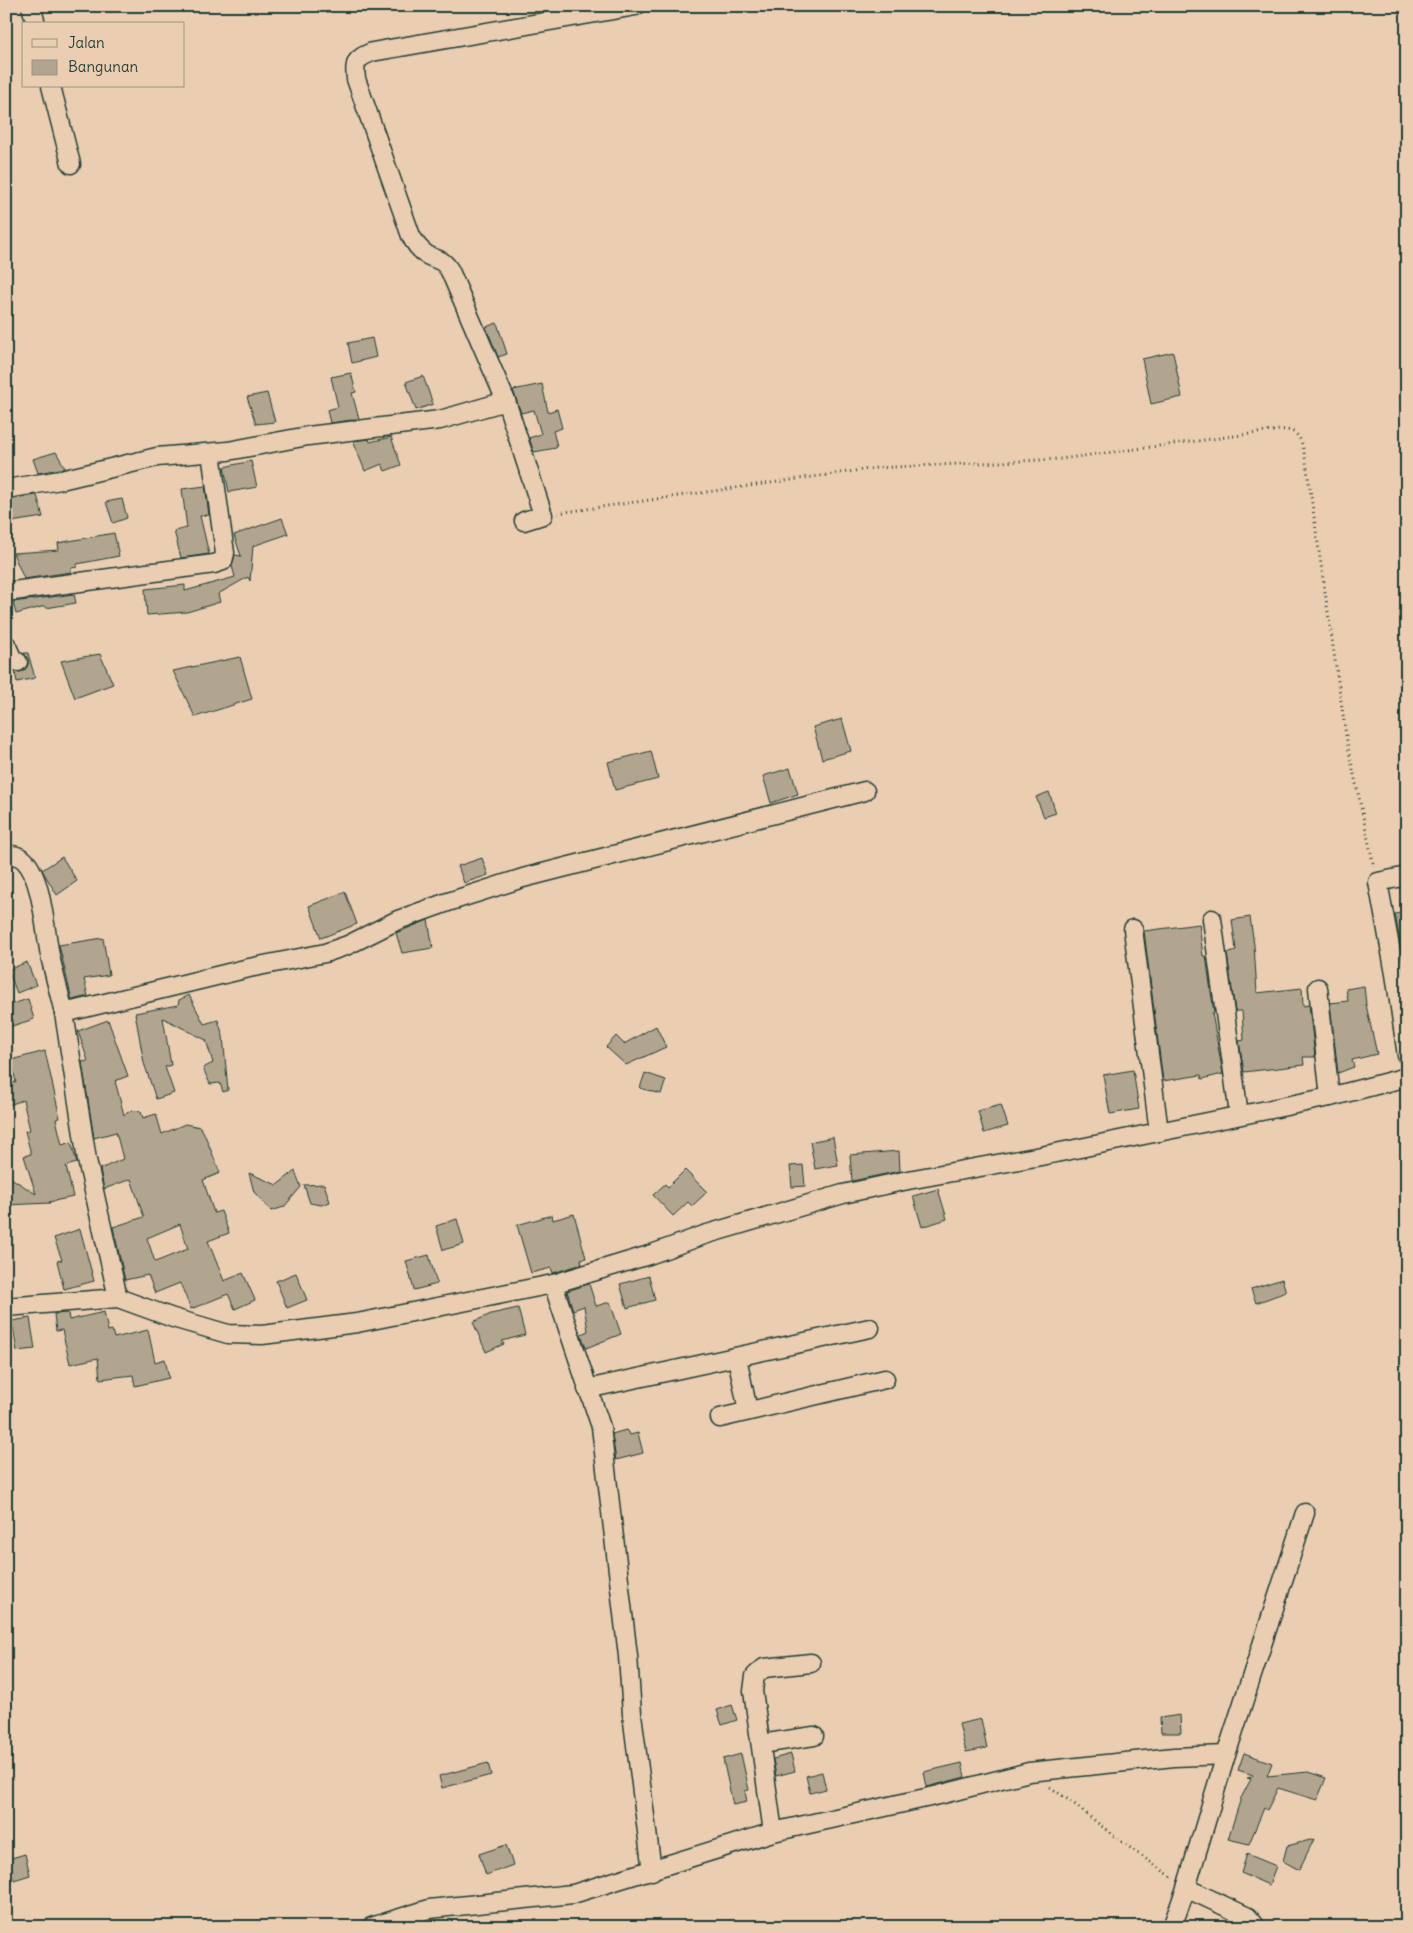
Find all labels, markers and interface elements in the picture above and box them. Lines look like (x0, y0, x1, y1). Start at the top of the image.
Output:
legend (22, 22, 185, 88)
text: Jalan (68, 33, 105, 52)
text: Bangunan (68, 57, 138, 76)

